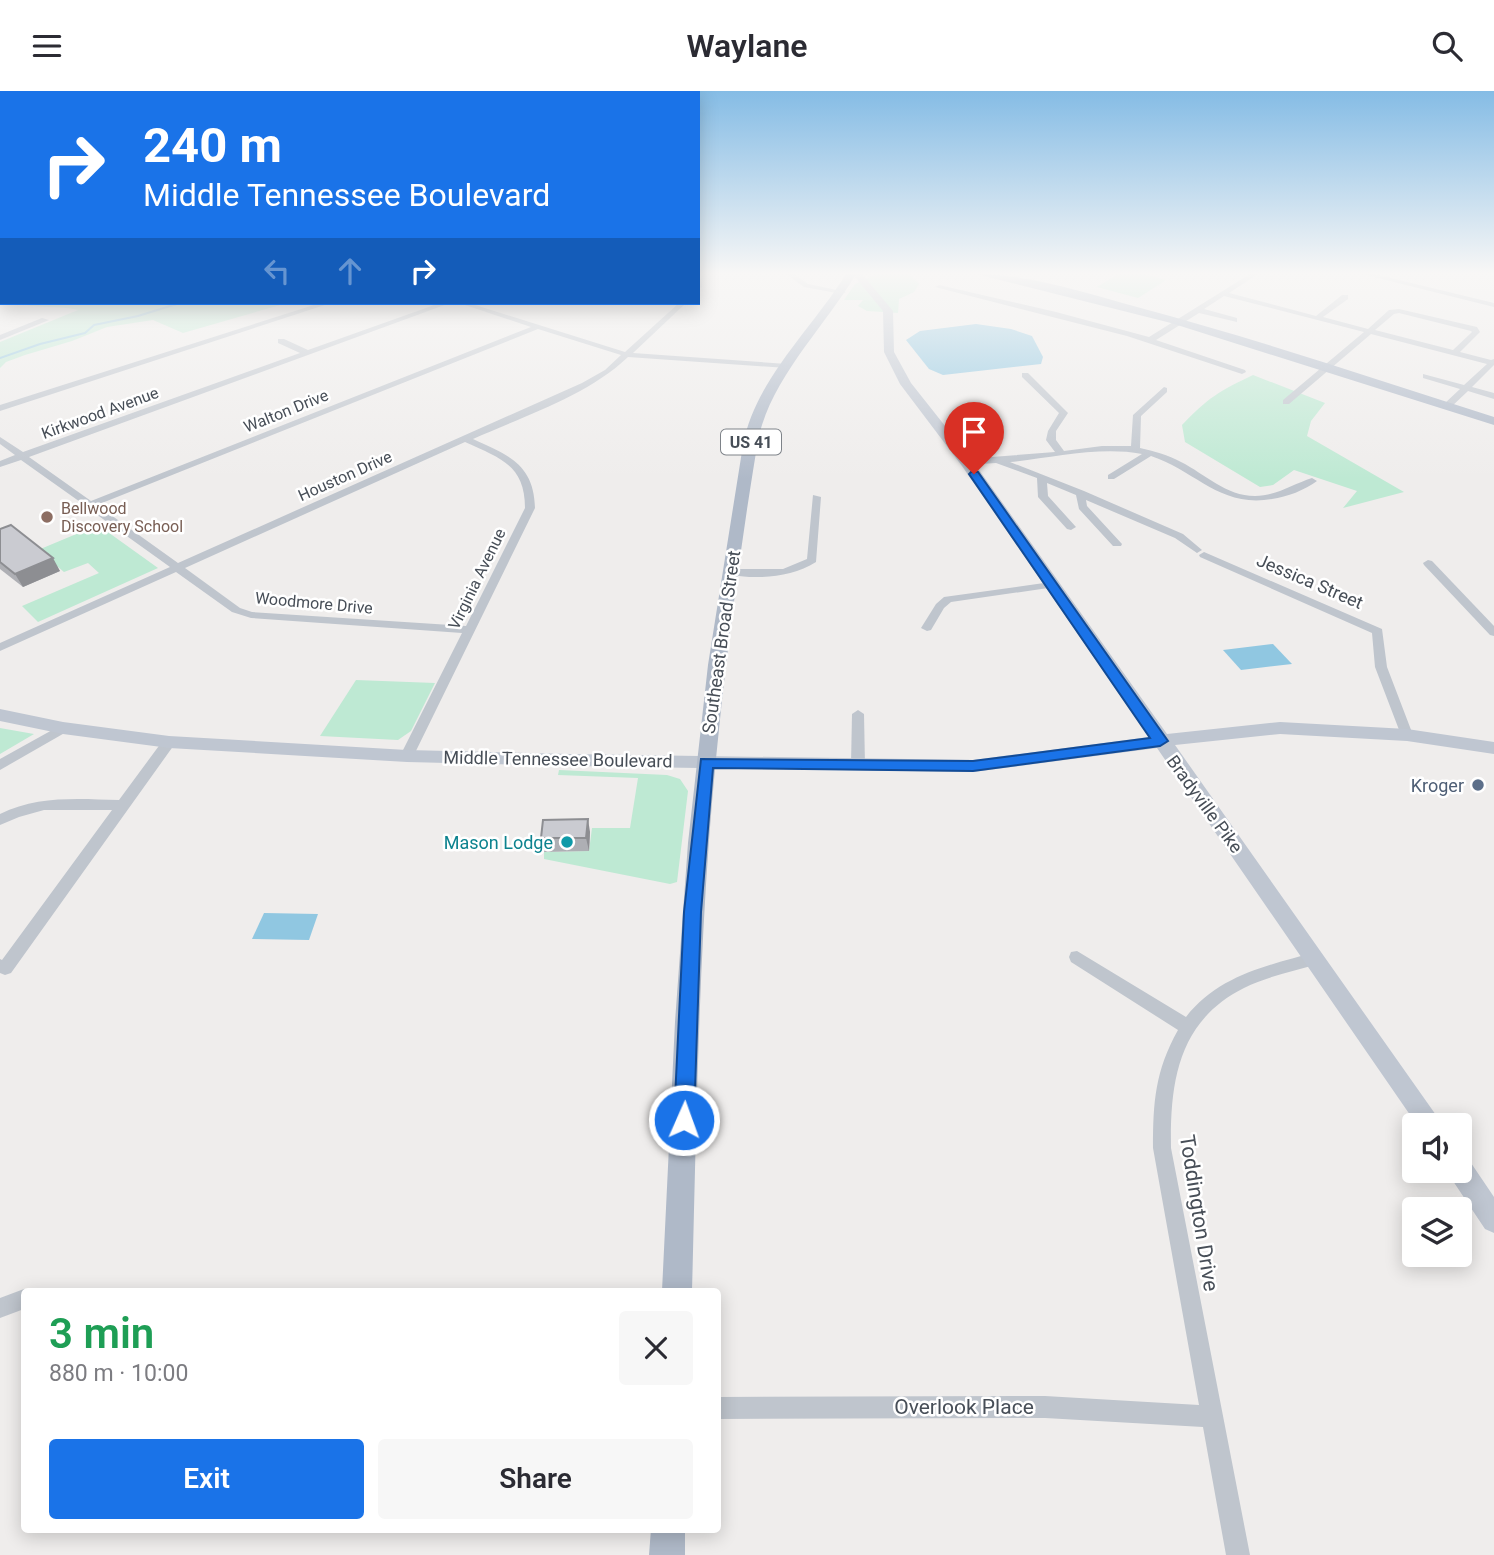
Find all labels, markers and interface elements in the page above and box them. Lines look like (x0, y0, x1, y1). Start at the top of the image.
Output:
icon: menu (28, 27, 66, 65)
text: Waylane (686, 27, 808, 65)
icon: search (1428, 27, 1466, 65)
text: 240 m (143, 117, 282, 174)
icon: right (28, 119, 119, 210)
text: Middle Tennessee Boulevard (143, 176, 550, 214)
icon: left (258, 252, 296, 290)
icon: ahead (331, 252, 369, 290)
icon: right (404, 252, 442, 290)
street label: Kirkwood Avenue (39, 383, 161, 443)
street label: Walton Drive (241, 385, 331, 437)
pin (944, 402, 1004, 474)
icon: arrive (955, 413, 993, 451)
road number: US 41 (721, 429, 781, 455)
street label: Houston Drive (295, 447, 395, 505)
place label: Bellwood Discovery School (61, 499, 183, 536)
marker: Bellwood Discovery School (39, 509, 55, 525)
street label: Virginia Avenue (444, 525, 510, 633)
street label: Southeast Broad Street (698, 549, 744, 735)
street label: Jessica Street (1254, 549, 1366, 613)
street label: Woodmore Drive (254, 588, 374, 618)
street label: Middle Tennessee Boulevard (443, 747, 673, 771)
street label: Bradyville Pike (1163, 751, 1247, 857)
place label: Kroger (1411, 775, 1464, 796)
marker: Kroger (1470, 777, 1486, 793)
place label: Mason Lodge (444, 832, 553, 853)
marker: Mason Lodge (559, 834, 575, 850)
position arrow (647, 1083, 721, 1157)
map controls (1402, 1113, 1472, 1267)
button: sound (1402, 1113, 1472, 1183)
street label: Toddington Drive (1175, 1133, 1223, 1293)
button: layers (1402, 1197, 1472, 1267)
text: 3 min (49, 1309, 154, 1358)
button: close (619, 1311, 693, 1385)
text: 880 m · 10:00 (49, 1360, 188, 1387)
street label: Overlook Place (894, 1395, 1034, 1419)
button: Exit (49, 1439, 364, 1519)
button: Share (378, 1439, 693, 1519)

